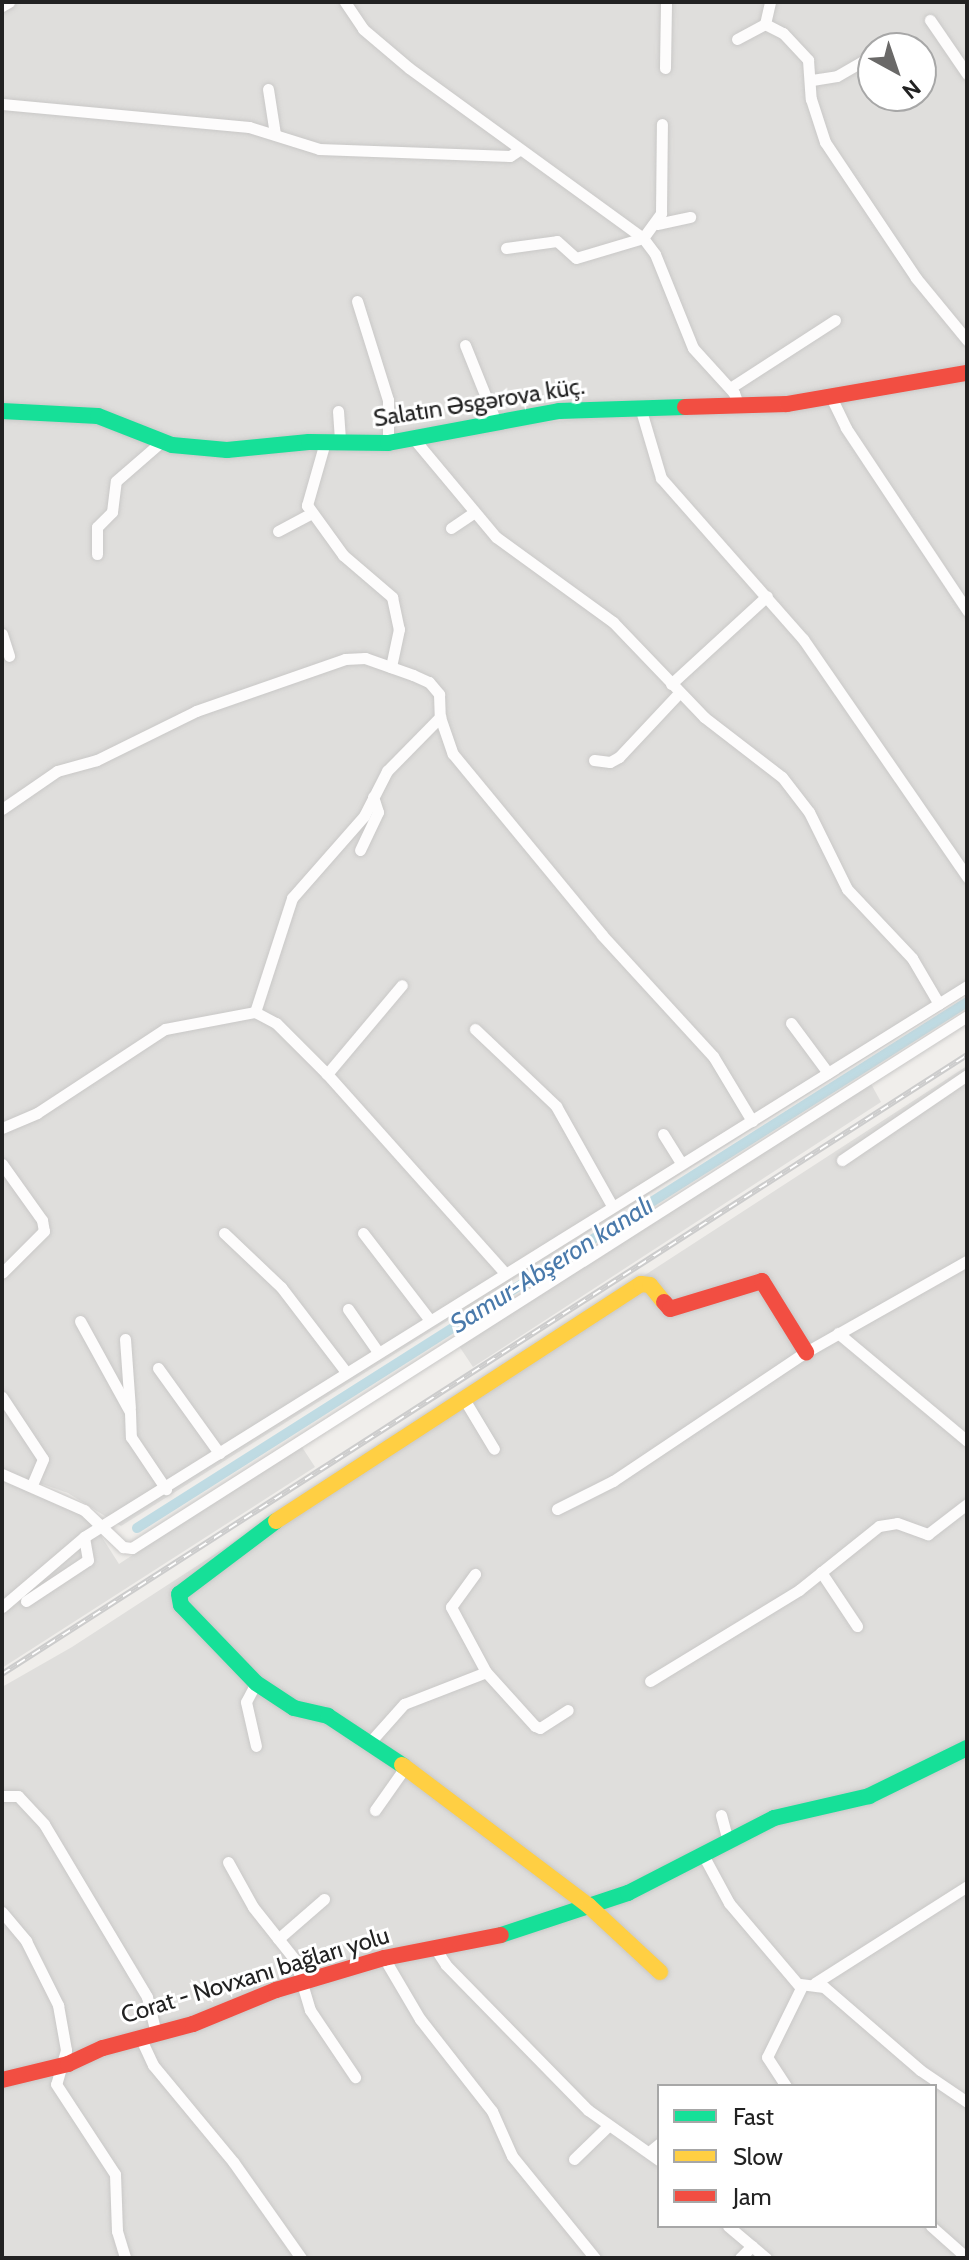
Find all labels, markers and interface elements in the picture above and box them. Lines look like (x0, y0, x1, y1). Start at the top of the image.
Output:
north arrow (857, 32, 937, 112)
text: N (897, 74, 926, 105)
street label: Salatın Əsgərova küç. (371, 371, 587, 433)
water label: Samur-Abşeron kanalı (445, 1190, 659, 1340)
street label: Corat - Novxanı bağları yolu (117, 1920, 393, 2030)
legend (657, 2084, 937, 2228)
text: Fast (733, 2102, 774, 2131)
text: Slow (733, 2142, 783, 2171)
text: Jam (733, 2182, 771, 2211)

